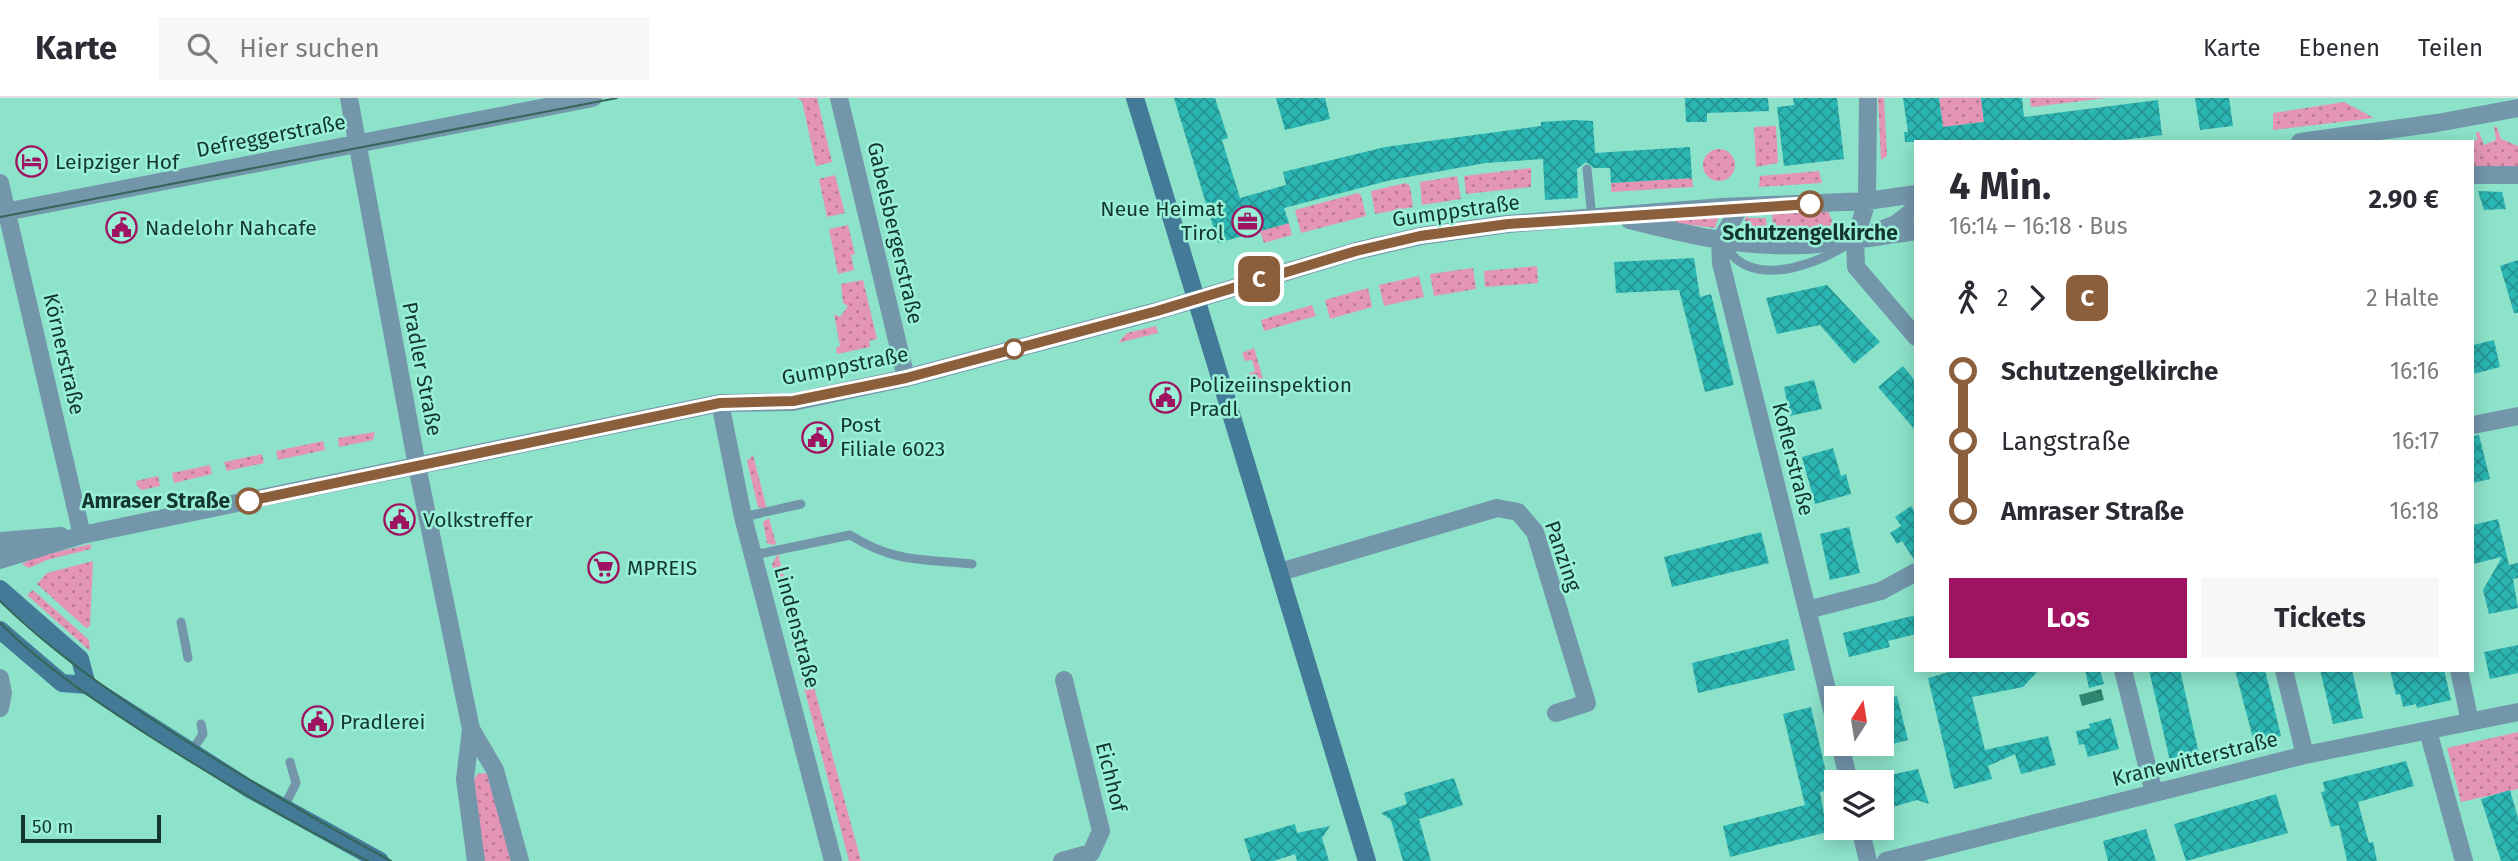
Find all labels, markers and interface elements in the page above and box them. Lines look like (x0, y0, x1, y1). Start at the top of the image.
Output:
search box (159, 17, 649, 80)
text: Karte (35, 28, 117, 68)
icon: search (183, 29, 221, 67)
text: Hier suchen (239, 33, 380, 64)
text: Karte (2203, 34, 2261, 62)
text: Ebenen (2299, 34, 2380, 62)
text: Teilen (2418, 34, 2483, 62)
street label: Defreggerstraße (194, 109, 348, 163)
street label: Gabelsbergerstraße (861, 139, 929, 327)
hotel icon: Leipziger Hof (15, 145, 49, 179)
place label: Leipziger Hof (55, 149, 181, 175)
text: 4 Min. (1949, 163, 2051, 209)
text: 2.90 € (2369, 184, 2439, 215)
street label: Gumppstraße (1391, 189, 1521, 233)
marker: Schutzengelkirche (1797, 191, 1823, 217)
place label: Neue Heimat Tirol (1100, 196, 1224, 246)
office icon: Neue Heimat Tirol (1230, 204, 1264, 238)
public building icon: Nadelohr Nahcafe (105, 211, 139, 245)
text: 16:14 – 16:18 · Bus (1949, 212, 2127, 240)
place label: Nadelohr Nahcafe (145, 215, 317, 241)
place label: Schutzengelkirche (1722, 220, 1898, 246)
line badge: C (1236, 256, 1282, 302)
text: C (1252, 265, 1266, 293)
icon: walk (1949, 279, 1987, 317)
icon: forward (2018, 279, 2056, 317)
text: 2 (1997, 284, 2008, 312)
text: C (2080, 284, 2094, 312)
text: 2 Halte (2366, 284, 2439, 312)
street label: Körnerstraße (37, 291, 91, 417)
street label: Pradler Straße (396, 300, 448, 438)
unlabelled marker (1004, 339, 1024, 359)
street label: Gumppstraße (779, 341, 911, 391)
text: Schutzengelkirche (2001, 356, 2218, 387)
text: 16:16 (2390, 357, 2439, 385)
place label: Polizeiinspektion Pradl (1189, 372, 1352, 422)
public building icon: Polizeiinspektion Pradl (1149, 380, 1183, 414)
street label: Koflerstraße (1766, 400, 1820, 518)
place label: Post Filiale 6023 (840, 412, 945, 462)
public building icon: Post Filiale 6023 (800, 420, 834, 454)
text: Langstraße (2001, 426, 2131, 457)
text: 16:17 (2392, 427, 2439, 455)
place label: Amraser Straße (81, 488, 230, 514)
marker: Amraser Straße (236, 488, 262, 514)
text: Amraser Straße (2001, 496, 2184, 527)
text: 16:18 (2390, 497, 2439, 525)
public building icon: Volkstreffer (383, 503, 417, 537)
place label: Volkstreffer (423, 507, 533, 533)
street label: Panzing (1539, 517, 1587, 595)
supermarket icon: MPREIS (587, 551, 621, 585)
place label: MPREIS (627, 555, 697, 581)
street label: Lindenstraße (768, 563, 826, 691)
button: Los (1949, 578, 2187, 658)
button: Tickets (2201, 578, 2439, 658)
north arrow (1824, 686, 1894, 756)
map controls (1824, 686, 1894, 840)
public building icon: Pradlerei (300, 705, 334, 739)
place label: Pradlerei (340, 709, 425, 735)
street label: Kranewitterstraße (2109, 726, 2281, 792)
street label: Eichhof (1090, 739, 1133, 817)
button: layers (1824, 770, 1894, 840)
scale bar (21, 812, 161, 844)
text: 50 m (32, 815, 73, 838)

